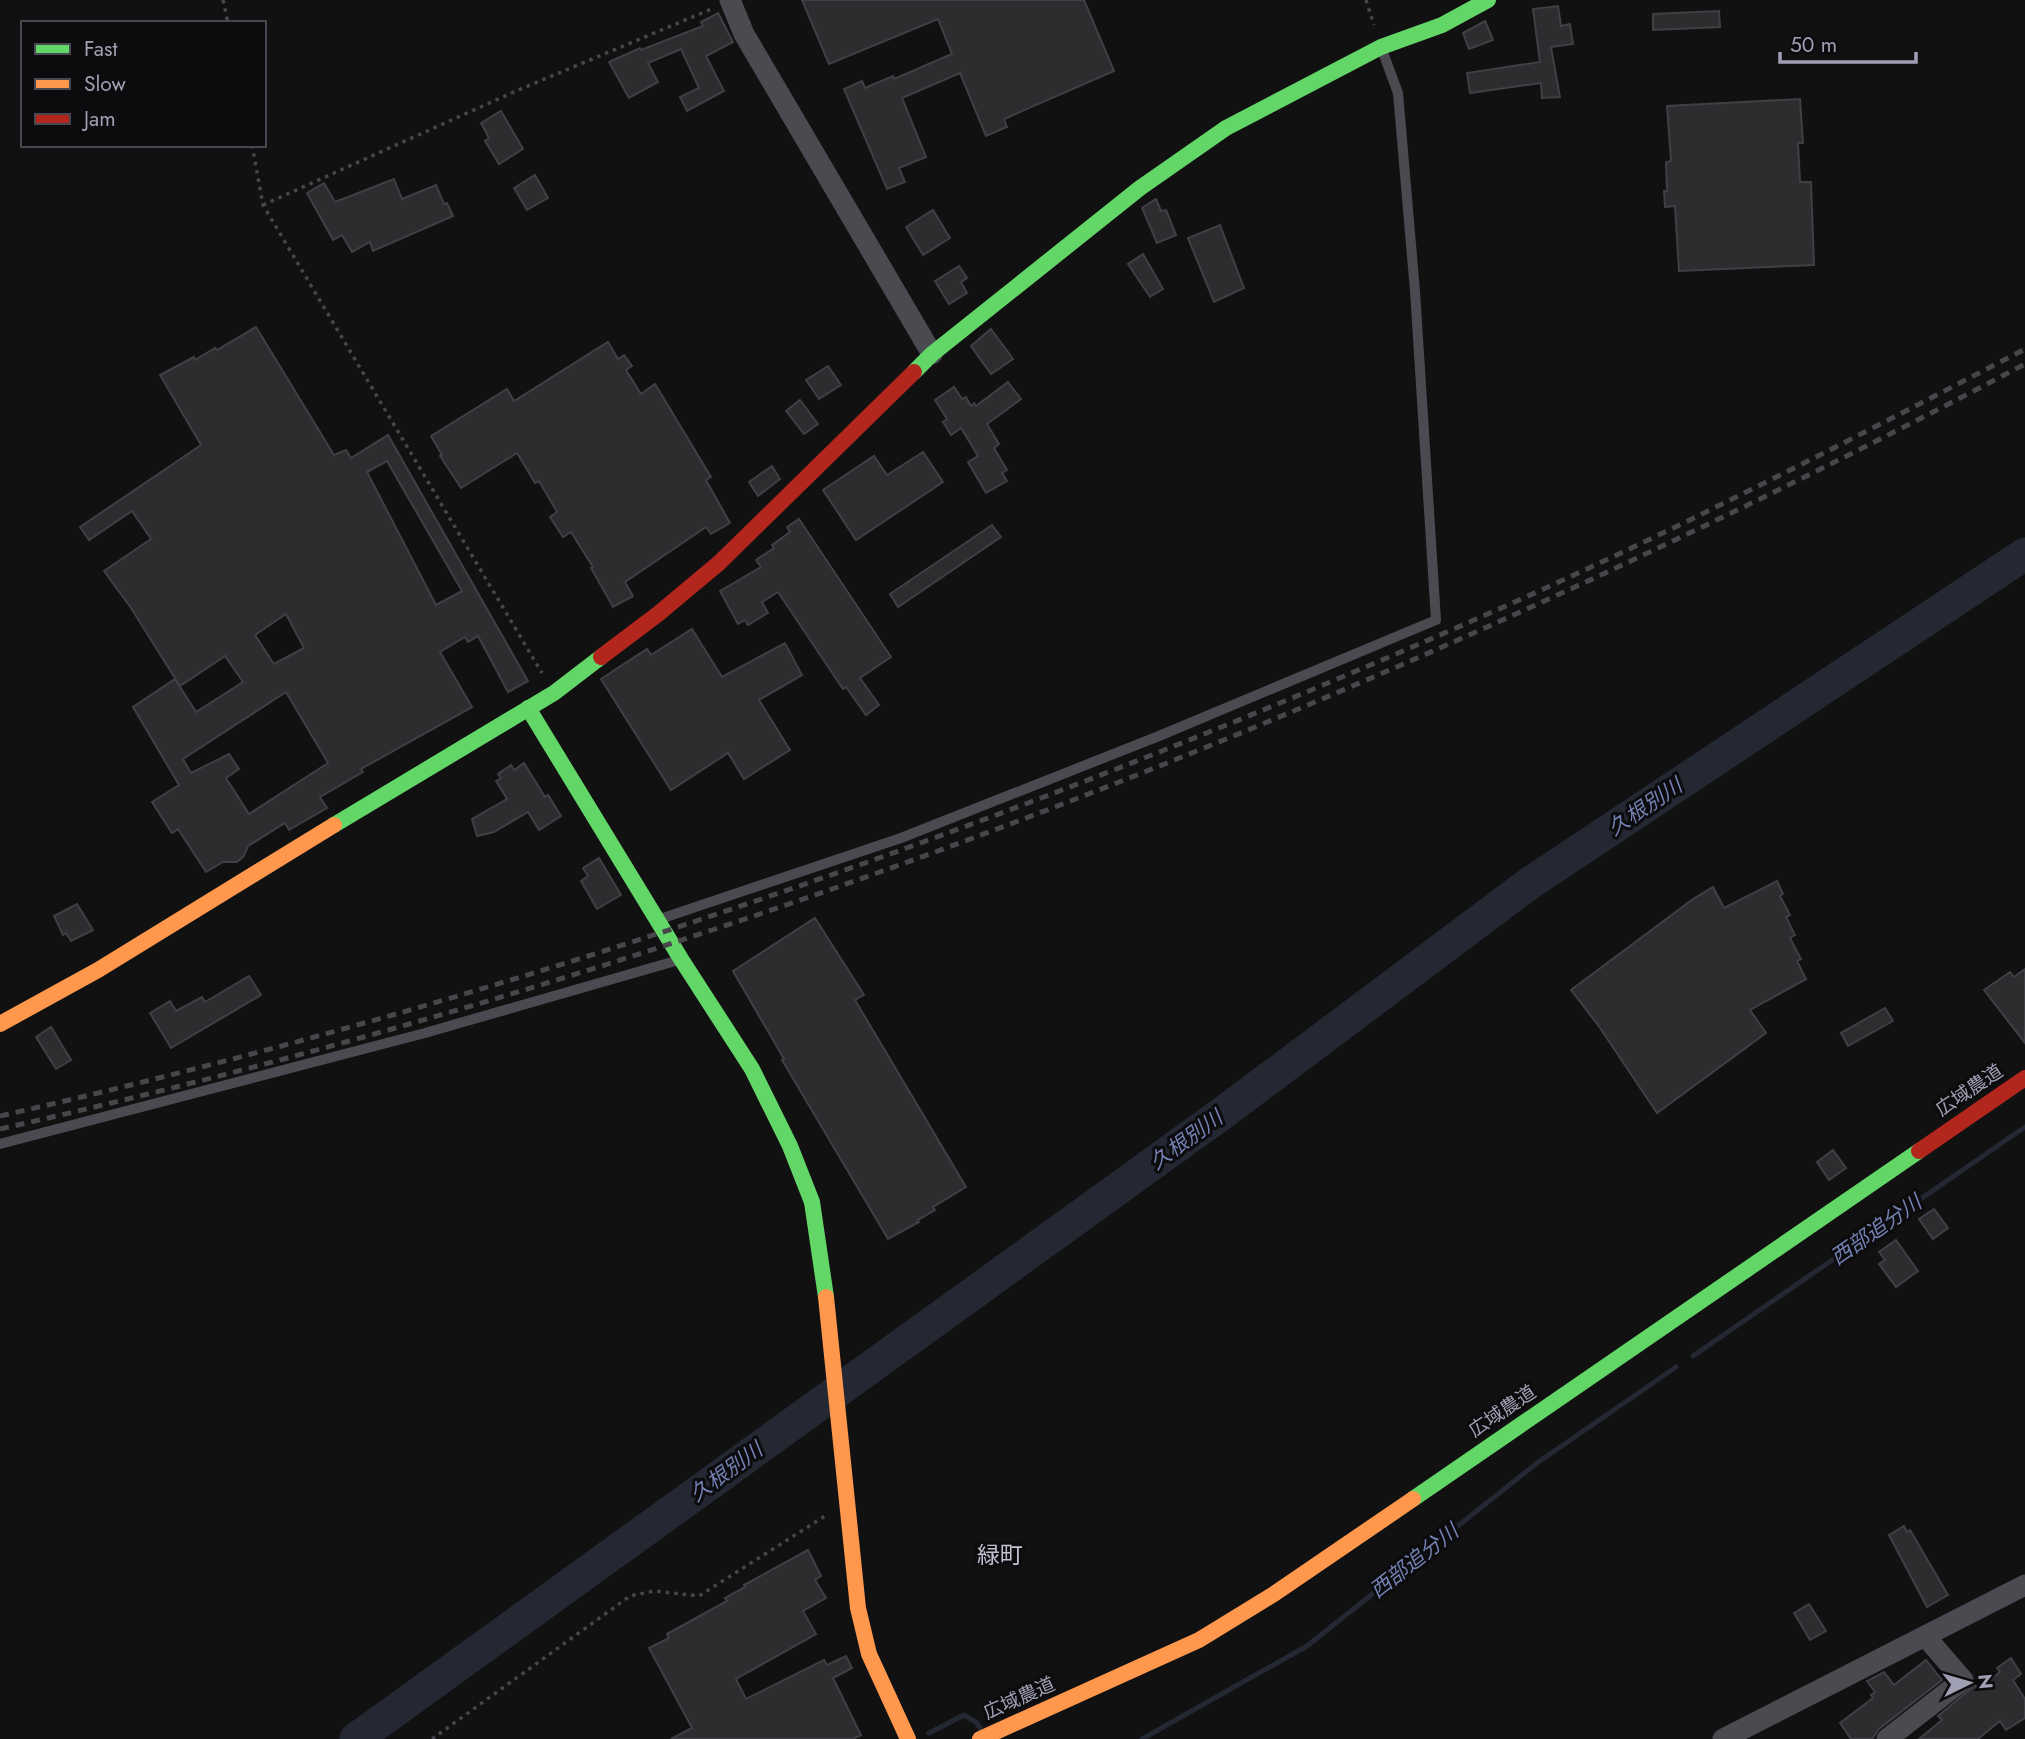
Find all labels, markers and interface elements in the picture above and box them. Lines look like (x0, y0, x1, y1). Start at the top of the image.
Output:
legend (21, 21, 266, 147)
scale bar (1780, 21, 1916, 65)
text: 50 m (1790, 30, 1837, 60)
text: Fast (84, 34, 117, 64)
text: Slow (84, 69, 126, 99)
text: Jam (81, 104, 116, 134)
water label: 久根別川 (1602, 770, 1690, 843)
street label: 広域農道 (1930, 1058, 2008, 1122)
water label: 久根別川 (1143, 1102, 1230, 1177)
water label: 西部追分川 (1824, 1186, 1929, 1272)
street label: 広域農道 (1463, 1379, 1541, 1443)
water label: 久根別川 (683, 1434, 770, 1509)
water label: 西部追分川 (1363, 1516, 1466, 1605)
district label: 緑町 (977, 1538, 1023, 1572)
north arrow (1934, 1648, 2004, 1718)
street label: 広域農道 (979, 1670, 1059, 1726)
text: N (1971, 1673, 2000, 1690)

